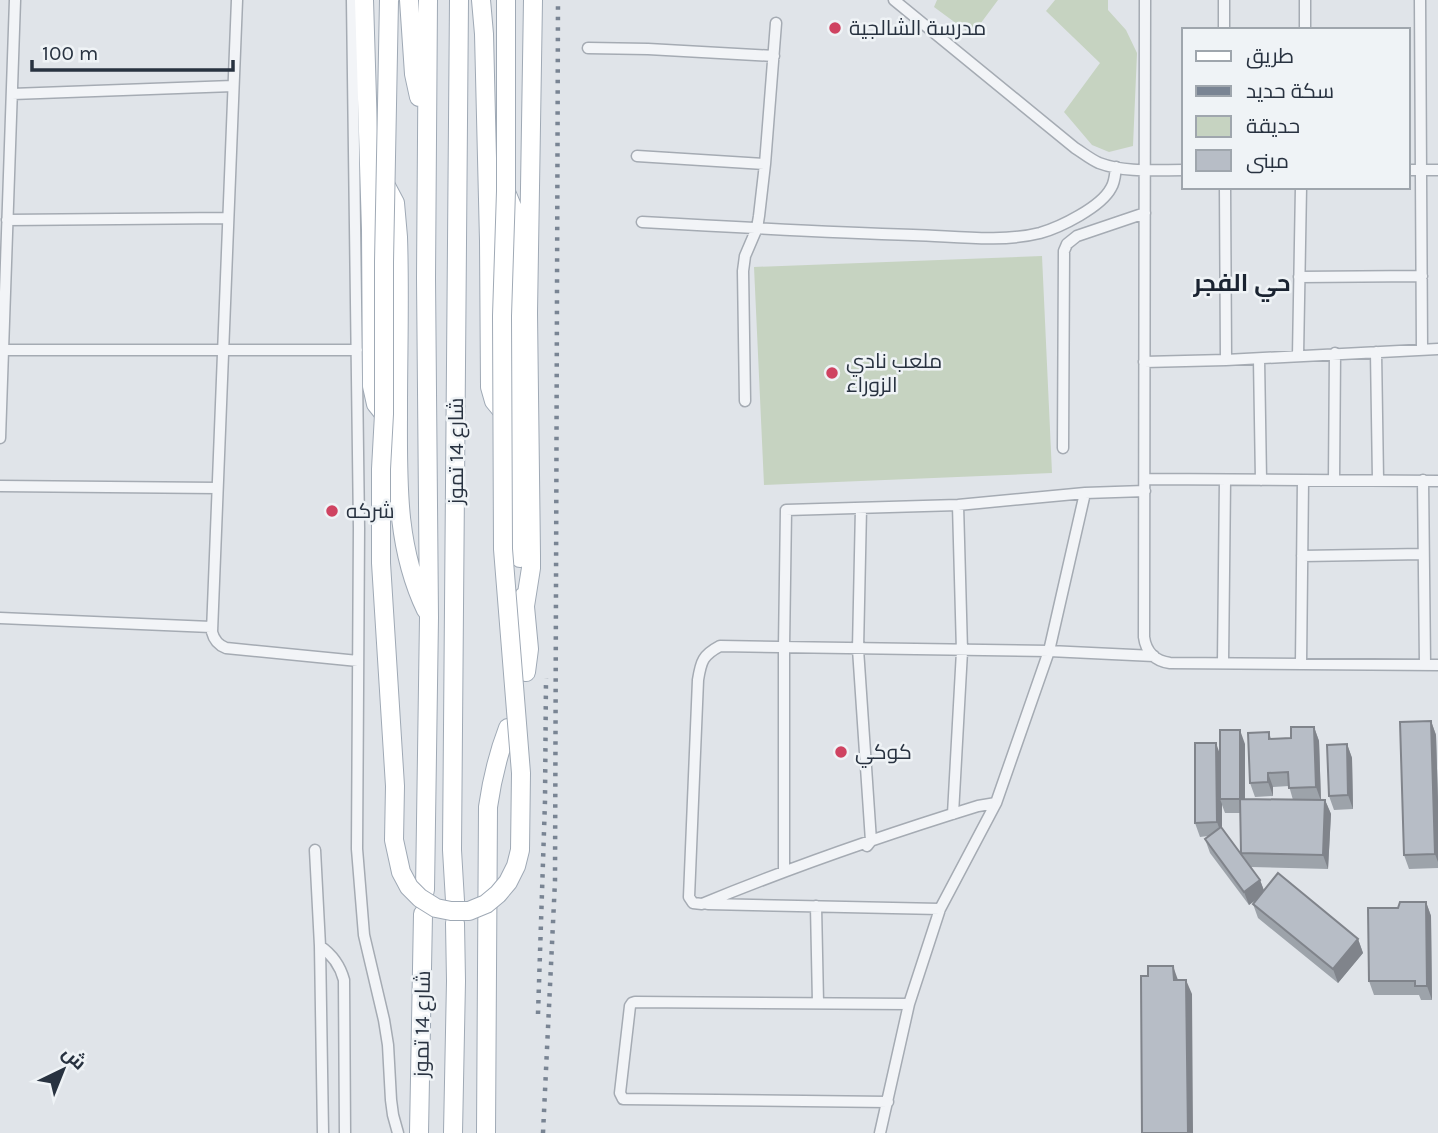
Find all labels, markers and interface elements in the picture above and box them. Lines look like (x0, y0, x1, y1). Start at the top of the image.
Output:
place label: مدرسة الشالجية (849, 16, 986, 40)
marker: مدرسة الشالجية (827, 20, 843, 36)
scale bar (32, 28, 233, 72)
legend (1182, 28, 1410, 189)
text: 100 m (42, 41, 99, 65)
text: طريق (1246, 44, 1294, 69)
text: سكة حديد (1246, 79, 1334, 103)
text: حديقة (1246, 114, 1300, 138)
text: مبنى (1246, 149, 1289, 174)
district label: حي الفجر (1192, 269, 1291, 302)
place label: ملعب نادي الزوراء (846, 349, 942, 397)
marker: ملعب نادي الزوراء (824, 365, 840, 381)
street label: شارع 14 تموز (444, 398, 470, 505)
place label: شركه (346, 499, 395, 523)
marker: شركه (324, 503, 340, 519)
place label: كوكي (855, 740, 912, 768)
marker: كوكي (833, 744, 849, 760)
street label: شارع 14 تموز (409, 970, 437, 1079)
north arrow (28, 1035, 98, 1105)
text: ش (57, 1042, 90, 1075)

